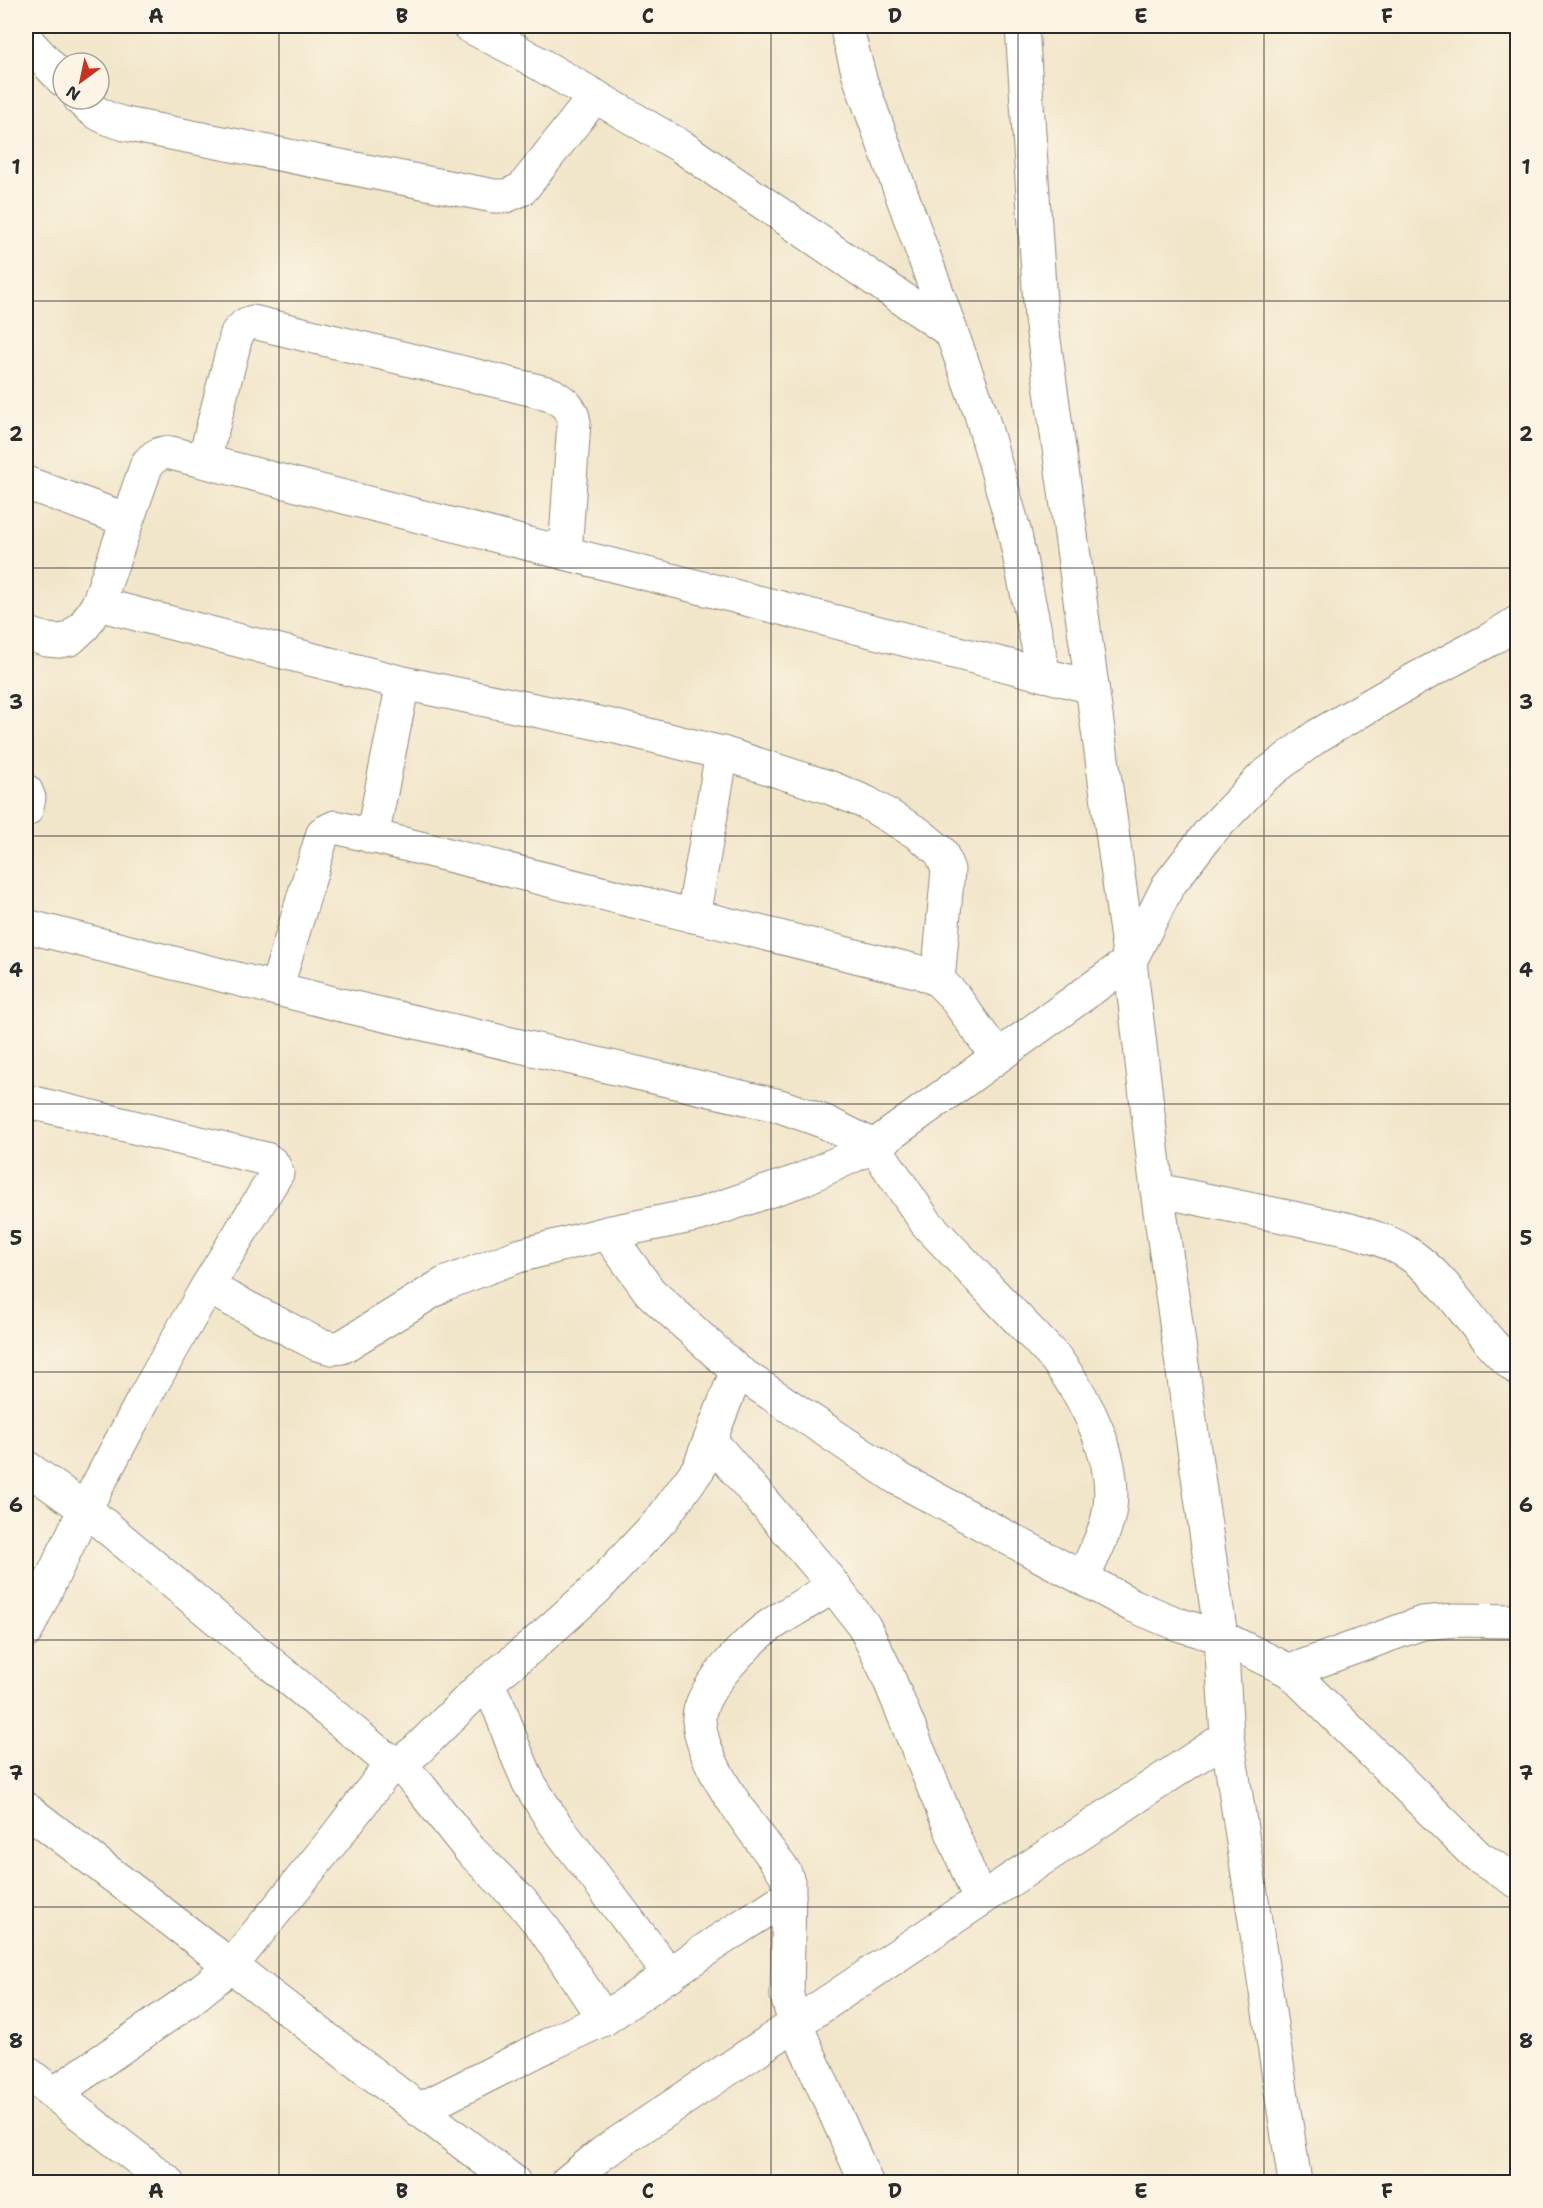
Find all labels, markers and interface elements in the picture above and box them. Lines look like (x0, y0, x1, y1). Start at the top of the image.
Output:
text: A (148, 3, 164, 29)
text: B (396, 3, 408, 29)
text: C (642, 3, 654, 29)
text: D (888, 3, 902, 29)
text: E (1134, 3, 1148, 29)
text: F (1381, 3, 1393, 29)
north arrow (51, 51, 111, 111)
text: N (62, 81, 84, 105)
text: 1 (11, 154, 21, 180)
text: 1 (1521, 154, 1531, 180)
text: 2 (9, 421, 23, 447)
text: 2 (1519, 421, 1533, 447)
text: 3 (9, 689, 23, 715)
text: 3 (1519, 689, 1533, 715)
text: 4 (9, 957, 23, 983)
text: 4 (1519, 957, 1533, 983)
text: 5 (10, 1225, 22, 1251)
text: 5 (1520, 1225, 1532, 1251)
text: 6 (9, 1492, 23, 1518)
text: 6 (1519, 1492, 1533, 1518)
text: 7 (9, 1760, 23, 1786)
text: 7 (1519, 1760, 1533, 1786)
text: 8 (9, 2028, 23, 2054)
text: 8 (1519, 2028, 1533, 2054)
text: A (148, 2178, 164, 2204)
text: B (396, 2178, 408, 2204)
text: C (642, 2178, 654, 2204)
text: D (888, 2178, 902, 2204)
text: E (1134, 2178, 1148, 2204)
text: F (1381, 2178, 1393, 2204)

